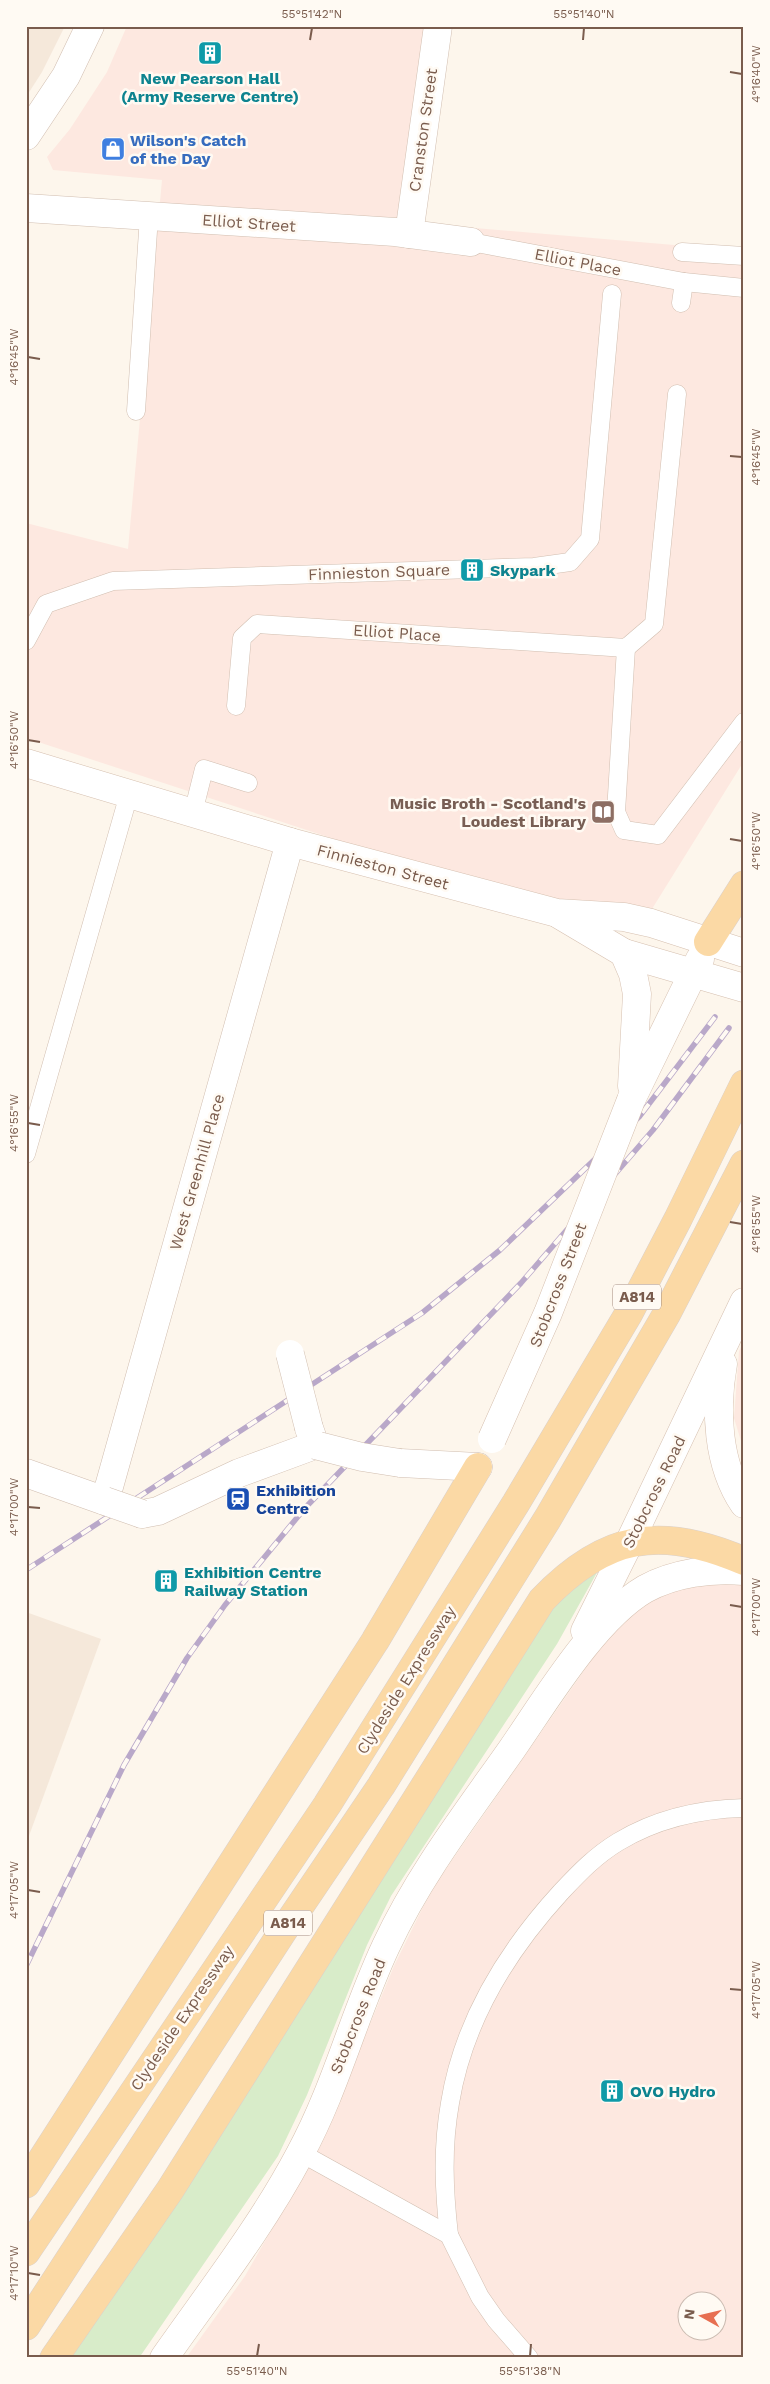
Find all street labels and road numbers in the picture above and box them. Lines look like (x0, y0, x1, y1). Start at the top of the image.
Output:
street label: Cranston Street (405, 67, 441, 193)
street label: Elliot Street (201, 210, 297, 236)
street label: Elliot Place (533, 244, 623, 280)
street label: Finnieston Square (308, 560, 450, 584)
street label: Elliot Place (353, 620, 441, 646)
street label: Finnieston Street (315, 840, 451, 894)
street label: West Greenhill Place (166, 1092, 228, 1252)
street label: Stobcross Street (525, 1220, 591, 1350)
road number: A814 (613, 1284, 661, 1310)
street label: Stobcross Road (619, 1433, 689, 1551)
street label: Clydeside Expressway (353, 1602, 460, 1758)
road number: A814 (264, 1910, 312, 1936)
street label: Clydeside Expressway (126, 1941, 238, 2094)
street label: Stobcross Road (326, 1956, 390, 2076)

